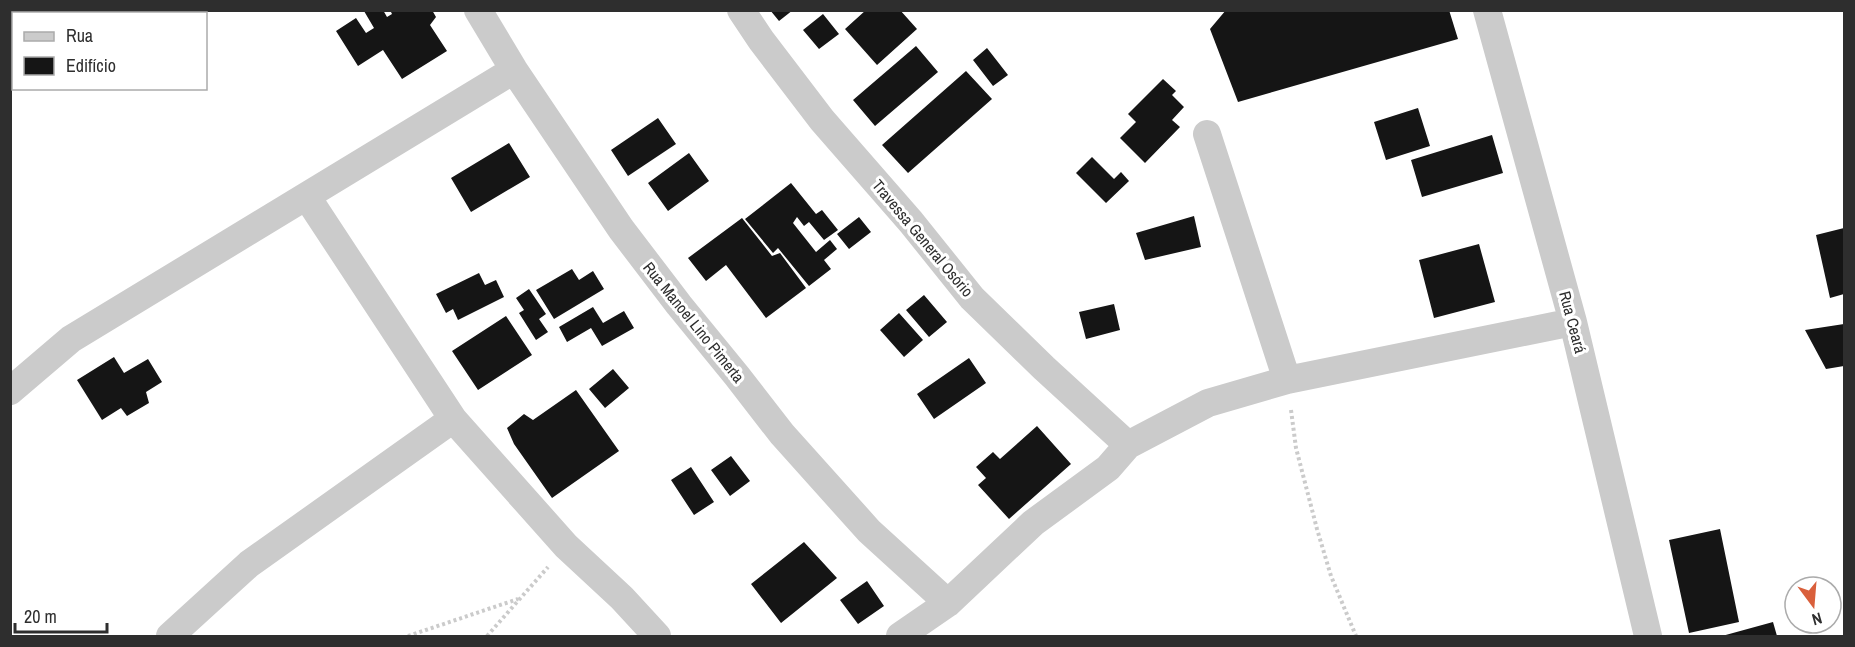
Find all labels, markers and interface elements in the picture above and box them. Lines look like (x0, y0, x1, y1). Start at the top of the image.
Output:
legend (12, 12, 207, 90)
text: Rua (66, 23, 93, 48)
text: Edifício (66, 53, 116, 78)
street label: Travessa General Osório (867, 175, 979, 301)
street label: Rua Manoel Lino Pimerta (638, 257, 750, 388)
street label: Rua Ceará (1554, 289, 1592, 356)
north arrow (1783, 575, 1843, 635)
scale bar (15, 596, 106, 634)
text: 20 m (24, 604, 57, 629)
text: N (1810, 608, 1825, 631)

